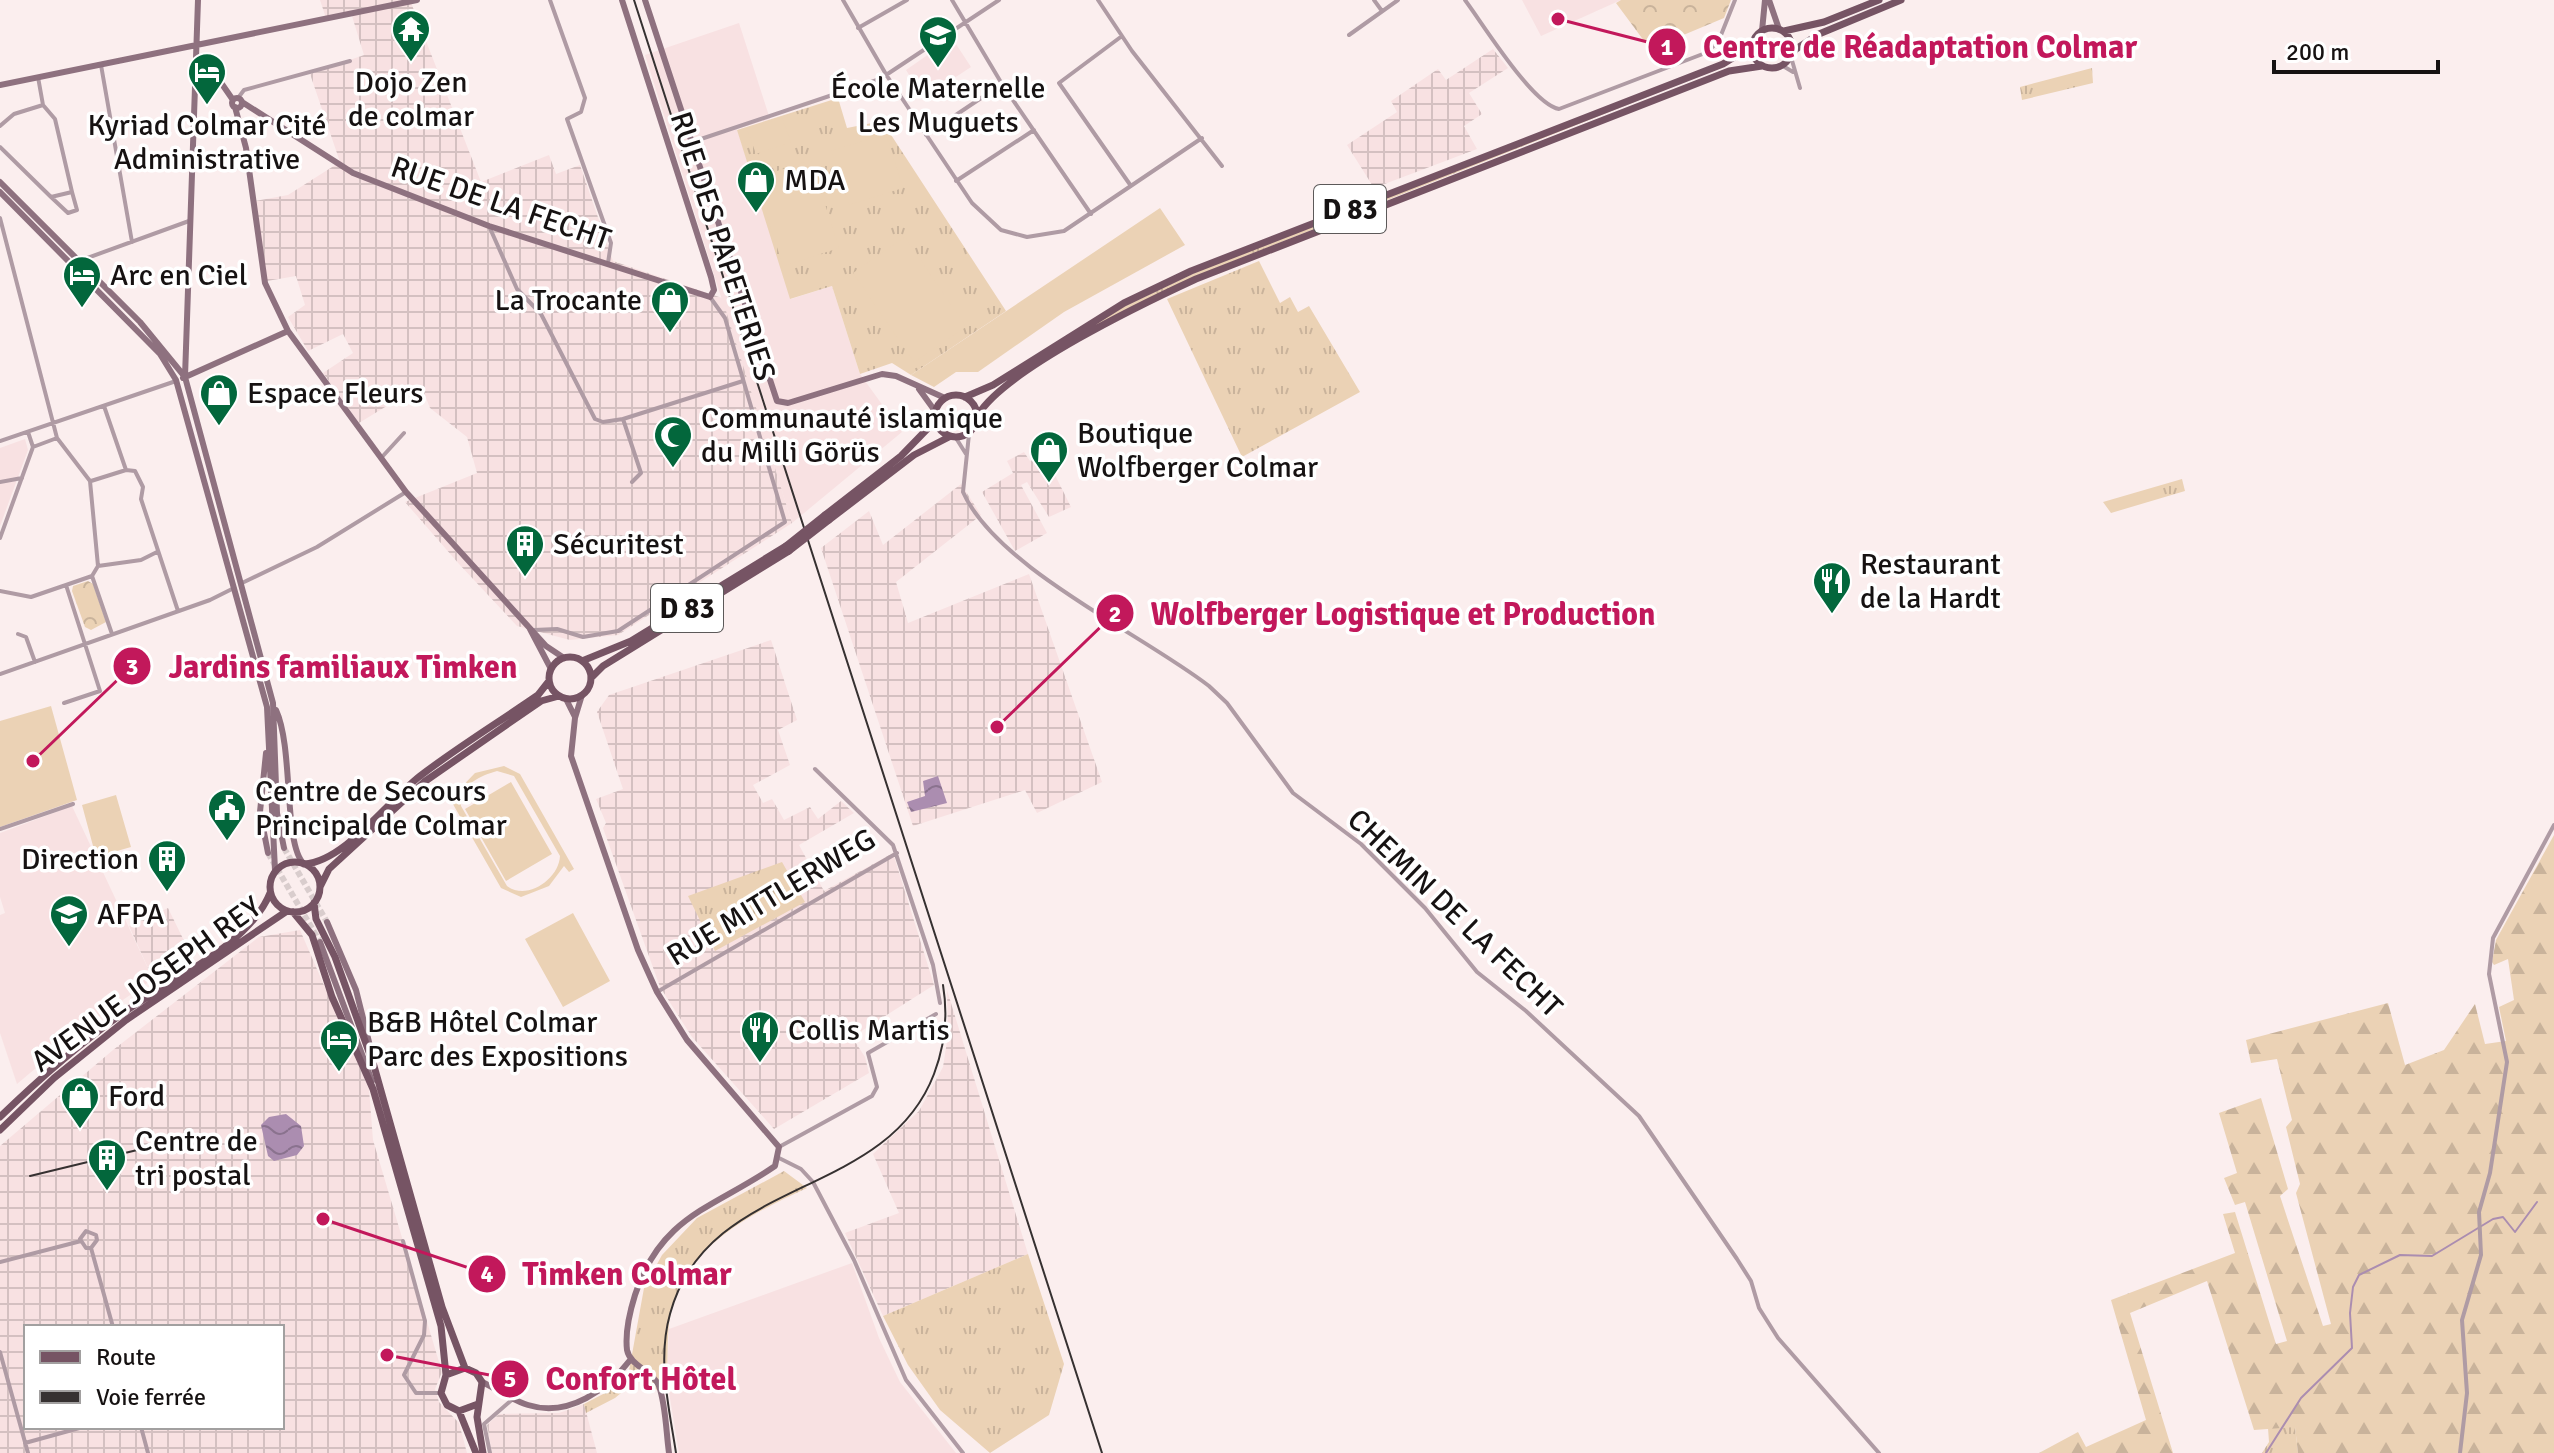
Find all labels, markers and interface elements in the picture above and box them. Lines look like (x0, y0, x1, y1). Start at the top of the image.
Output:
temple icon: Dojo Zen de colmar (390, 8, 432, 63)
school or university icon: École Maternelle Les Muguets (917, 14, 959, 69)
callout: Centre de Réadaptation Colmar (1647, 19, 2153, 75)
scale bar (2274, 24, 2438, 74)
text: Centre de Réadaptation Colmar (1703, 28, 2137, 67)
text: 1 (1661, 32, 1674, 62)
text: 200 m (2286, 37, 2349, 67)
hotel icon: Kyriad Colmar Cité Administrative (186, 51, 228, 106)
place label: Dojo Zen de colmar (348, 64, 474, 135)
place label: École Maternelle Les Muguets (830, 70, 1046, 141)
place label: Kyriad Colmar Cité Administrative (87, 107, 327, 178)
street label: RUE DES PAPETERIES (662, 107, 783, 385)
street label: RUE DE LA FECHT (386, 149, 616, 258)
shop icon: MDA (735, 159, 777, 214)
place label: MDA (784, 162, 846, 199)
road number: D 83 (1314, 185, 1386, 233)
hotel icon: Arc en Ciel (61, 254, 103, 309)
place label: Arc en Ciel (110, 257, 248, 294)
shop icon: La Trocante (649, 279, 691, 334)
place label: La Trocante (494, 282, 642, 319)
shop icon: Espace Fleurs (198, 372, 240, 427)
place label: Espace Fleurs (247, 375, 423, 412)
place label: Communauté islamique du Milli Görüs (701, 400, 1003, 471)
mosque icon: Communauté islamique du Milli Görüs (652, 414, 694, 469)
place label: Boutique Wolfberger Colmar (1077, 415, 1318, 486)
shop icon: Boutique Wolfberger Colmar (1028, 429, 1070, 484)
building icon: Sécuritest (504, 523, 546, 578)
place label: Sécuritest (553, 526, 684, 563)
place label: Restaurant de la Hardt (1860, 546, 2001, 617)
restaurant icon: Restaurant de la Hardt (1811, 560, 1853, 615)
road number: D 83 (651, 584, 723, 632)
callout: Wolfberger Logistique et Production (1095, 585, 1672, 641)
text: Wolfberger Logistique et Production (1151, 595, 1655, 634)
text: 2 (1109, 599, 1121, 629)
callout: Jardins familiaux Timken (112, 638, 533, 694)
text: Jardins familiaux Timken (169, 648, 517, 687)
text: 3 (126, 652, 138, 682)
place label: Centre de Secours Principal de Colmar (255, 773, 507, 844)
public building icon: Centre de Secours Principal de Colmar (206, 787, 248, 842)
street label: CHEMIN DE LA FECHT (1340, 801, 1570, 1026)
street label: RUE MITTLERWEG (660, 821, 882, 974)
building icon: Direction (146, 838, 188, 893)
place label: Direction (21, 841, 139, 878)
street label: AVENUE JOSEPH REY (24, 888, 269, 1080)
school or university icon: AFPA (48, 893, 90, 948)
place label: AFPA (97, 896, 165, 933)
place label: B&B Hôtel Colmar Parc des Expositions (367, 1004, 628, 1075)
restaurant icon: Collis Martis (739, 1009, 781, 1064)
place label: Collis Martis (788, 1012, 950, 1049)
hotel icon: B&B Hôtel Colmar Parc des Expositions (318, 1018, 360, 1073)
shop icon: Ford (59, 1075, 101, 1130)
place label: Ford (108, 1078, 165, 1115)
place label: Centre de tri postal (135, 1123, 258, 1194)
building icon: Centre de tri postal (86, 1137, 128, 1192)
callout: Timken Colmar (467, 1246, 748, 1302)
text: Timken Colmar (522, 1255, 732, 1294)
text: 4 (481, 1259, 494, 1289)
legend (24, 1325, 284, 1429)
text: Route (96, 1342, 156, 1372)
callout: Confort Hôtel (490, 1351, 753, 1407)
text: Confort Hôtel (546, 1360, 736, 1399)
text: 5 (504, 1364, 516, 1394)
text: Voie ferrée (96, 1382, 206, 1412)

